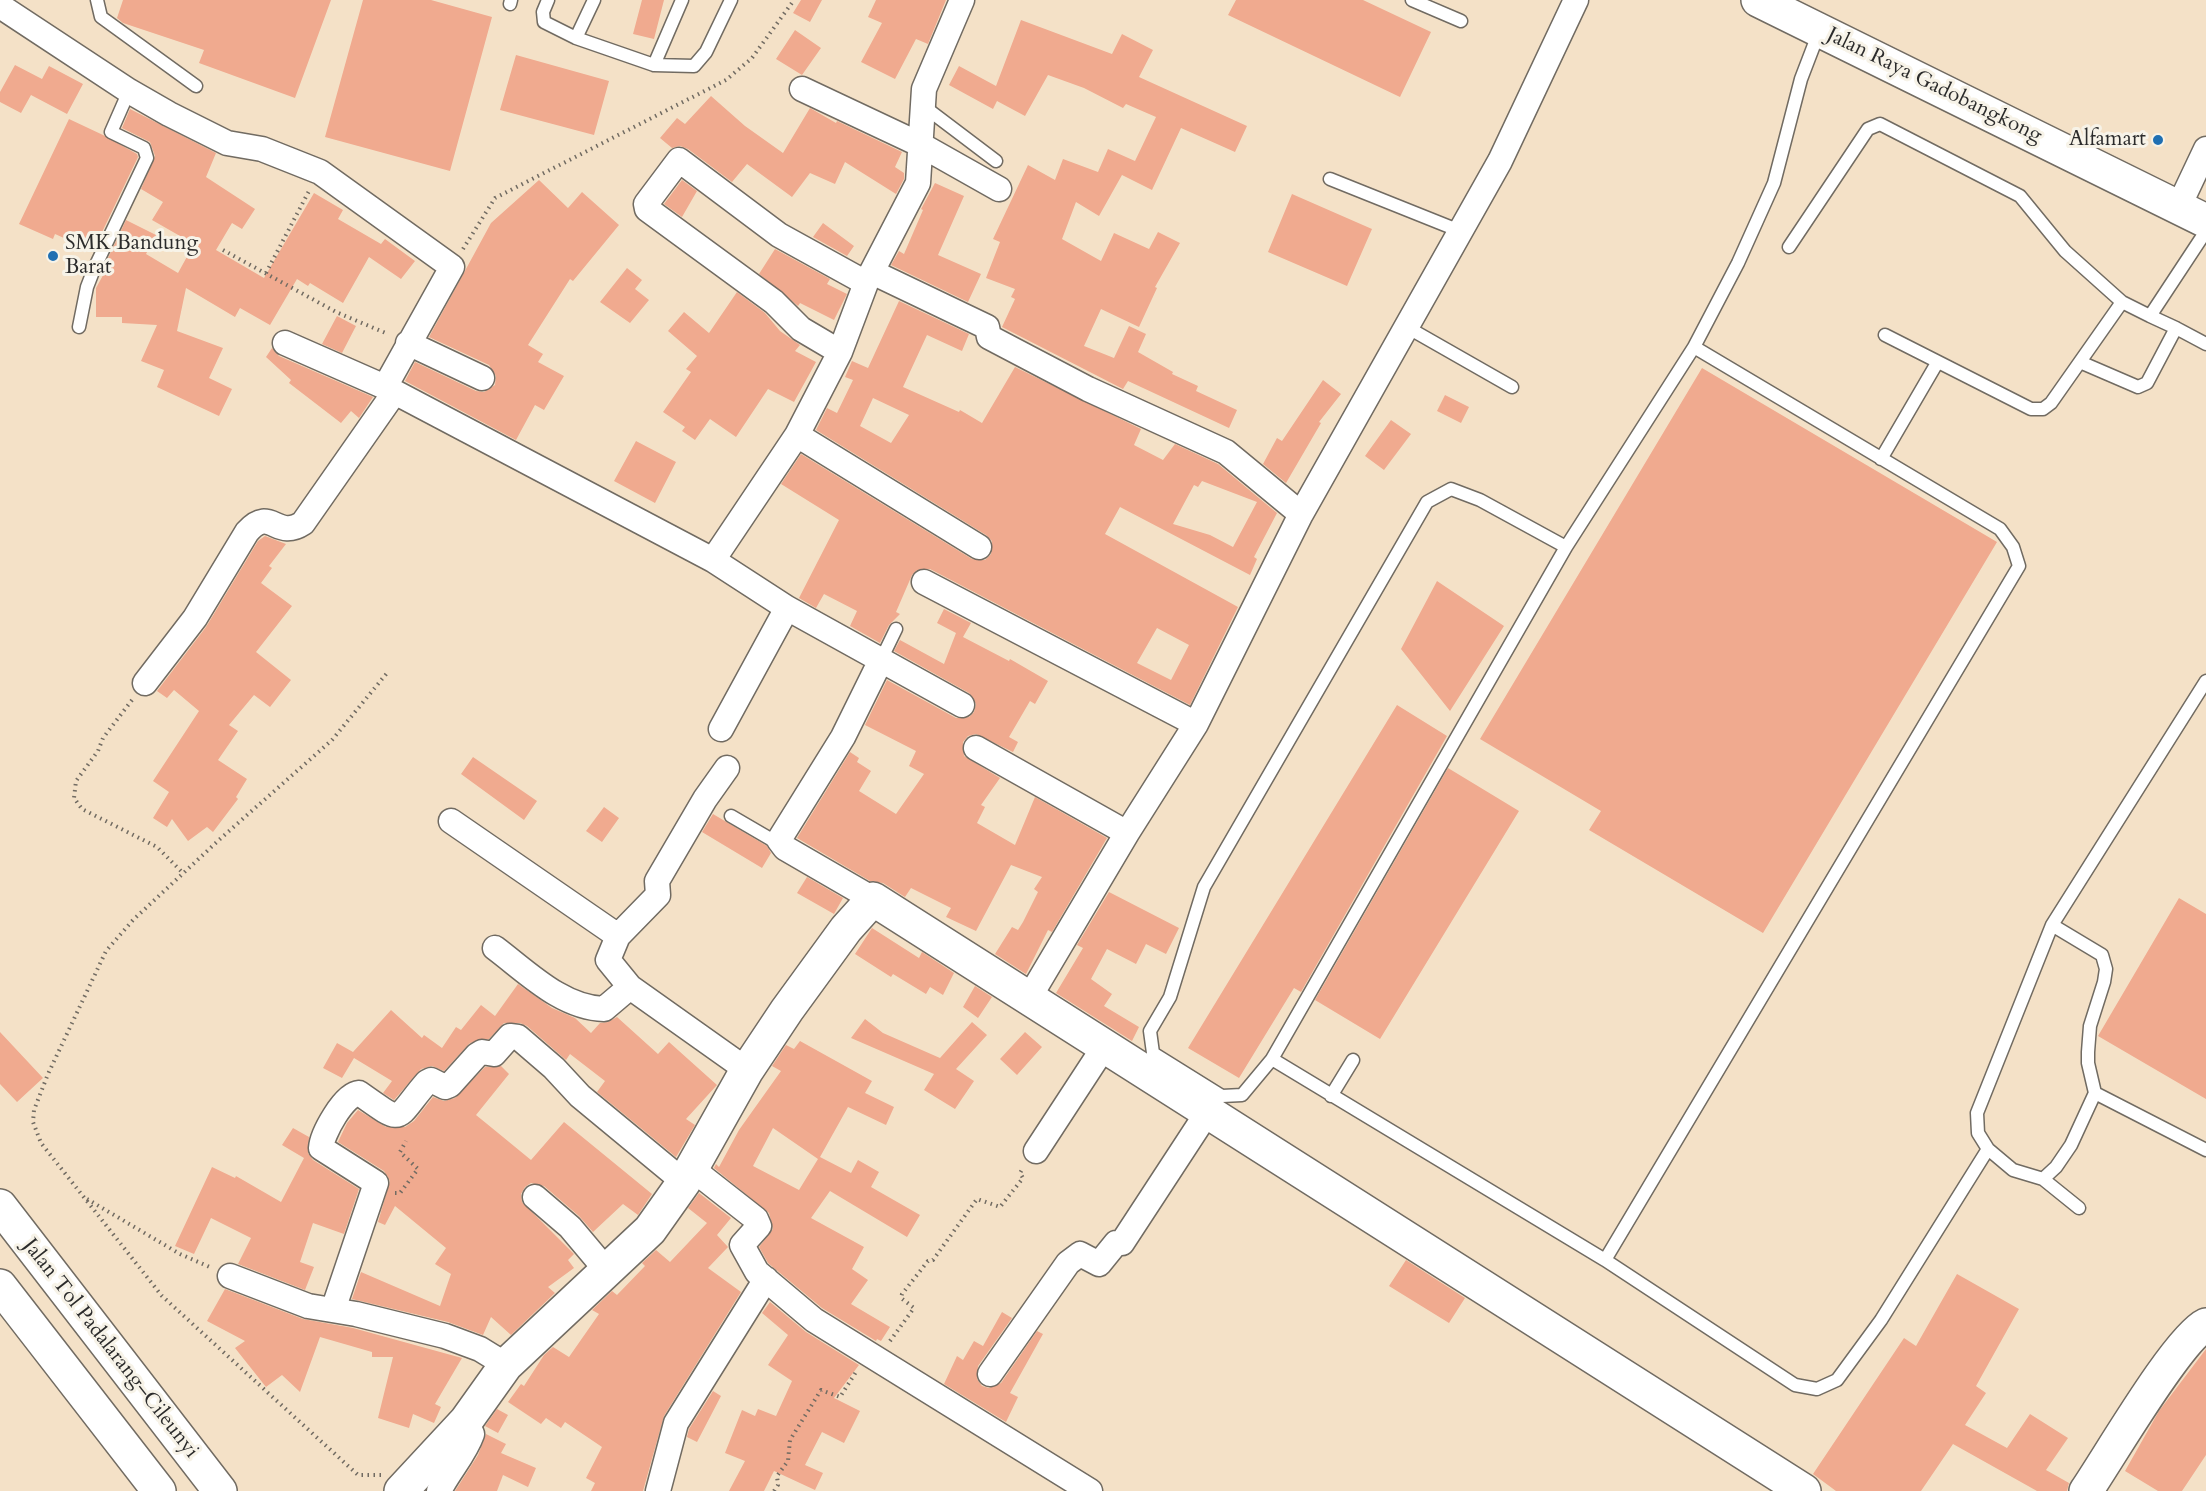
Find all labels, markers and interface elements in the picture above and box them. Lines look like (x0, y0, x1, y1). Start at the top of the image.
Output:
street label: Jalan Raya Gadobangkong (1822, 23, 2046, 149)
place label: Alfamart (2069, 127, 2146, 153)
marker: Alfamart (2151, 133, 2165, 147)
place label: SMK Bandung Barat (65, 231, 198, 281)
marker: SMK Bandung Barat (46, 249, 60, 263)
street label: Jalan Tol Padalarang–Cileunyi (17, 1234, 203, 1464)

